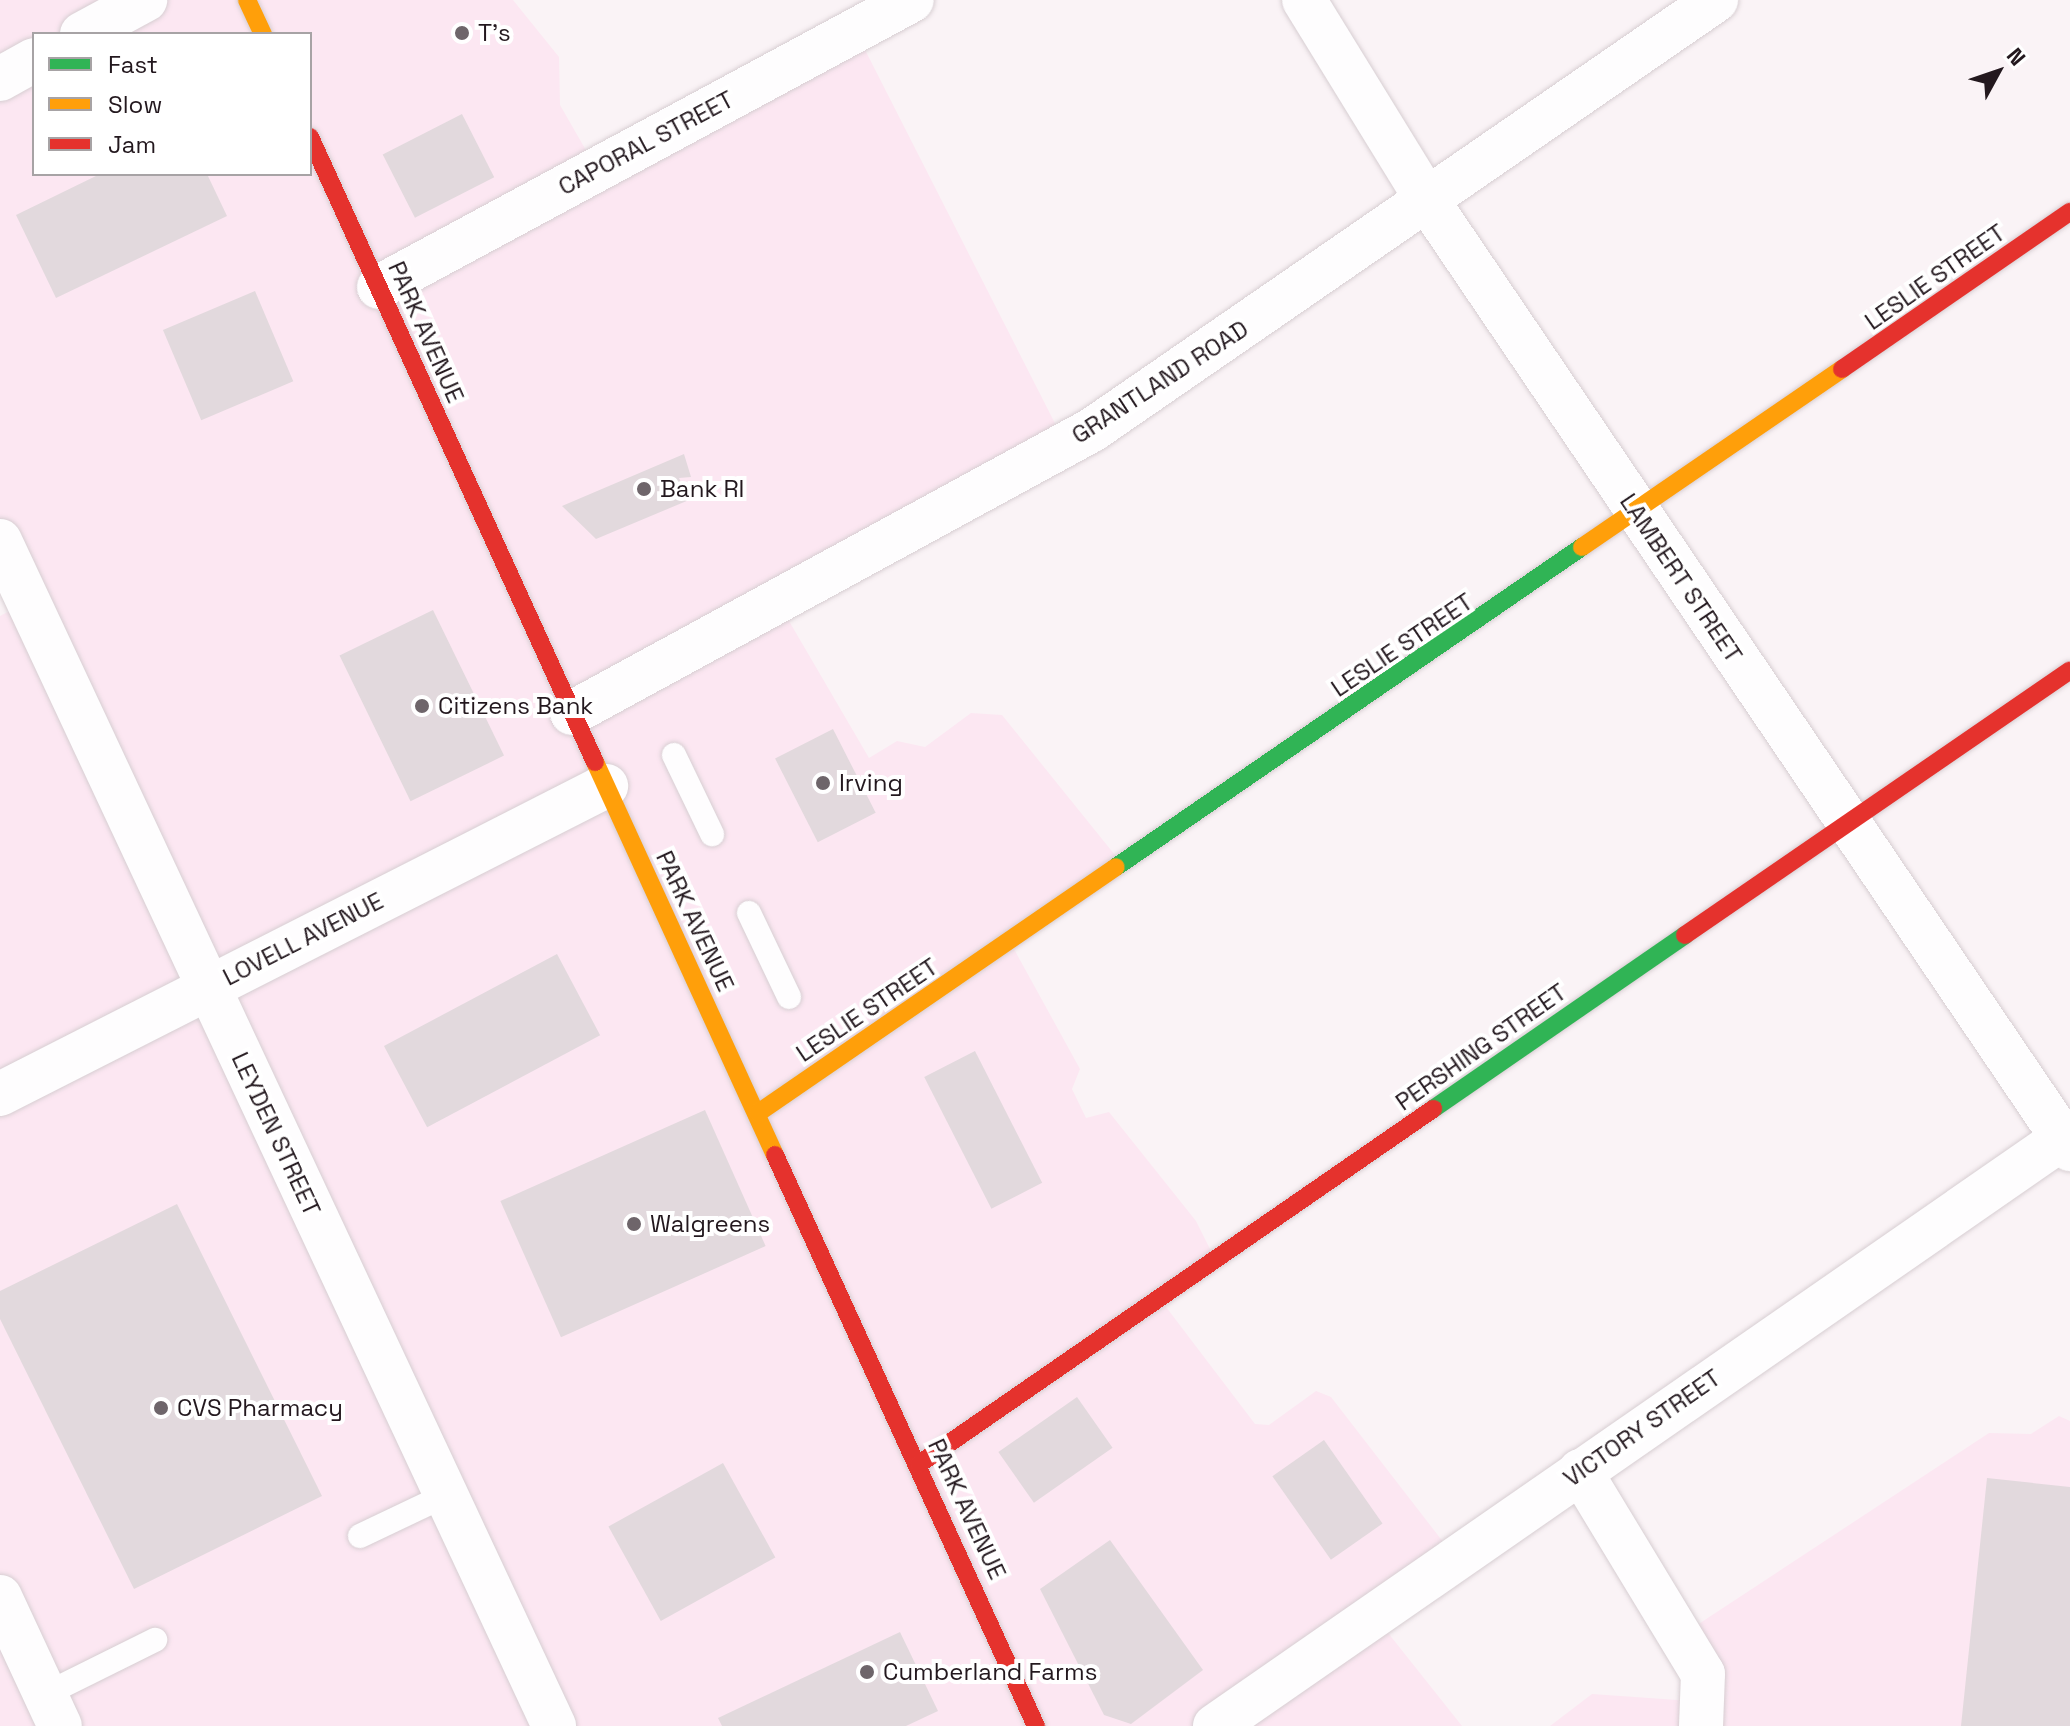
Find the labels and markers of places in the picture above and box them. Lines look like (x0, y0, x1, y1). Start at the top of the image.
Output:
place label: T's (478, 19, 511, 47)
marker: T's (453, 24, 471, 42)
place label: Bank RI (660, 475, 744, 503)
marker: Bank RI (635, 480, 653, 498)
place label: Citizens Bank (438, 692, 593, 720)
marker: Citizens Bank (413, 697, 431, 715)
place label: Irving (839, 769, 903, 797)
marker: Irving (814, 774, 832, 792)
place label: Walgreens (650, 1210, 770, 1238)
marker: Walgreens (625, 1215, 643, 1233)
place label: CVS Pharmacy (177, 1394, 343, 1422)
marker: CVS Pharmacy (152, 1399, 170, 1417)
place label: Cumberland Farms (883, 1658, 1097, 1686)
marker: Cumberland Farms (858, 1663, 876, 1681)

